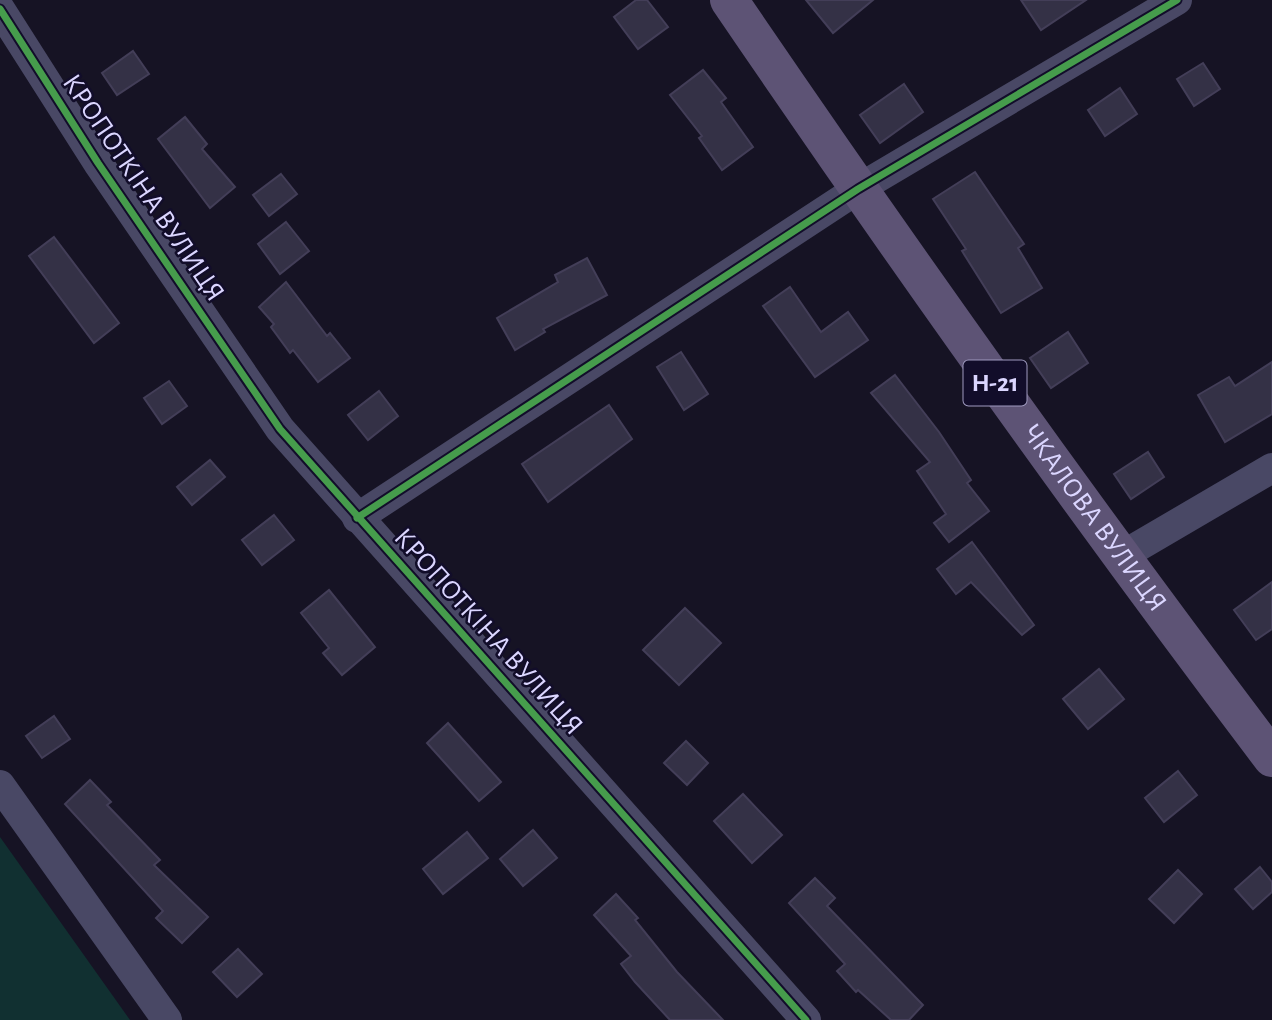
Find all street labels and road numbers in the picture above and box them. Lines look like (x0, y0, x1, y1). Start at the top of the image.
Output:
street label: КРОПОТКІНА ВУЛИЦЯ (57, 69, 229, 307)
road number: Н-21 (964, 360, 1026, 406)
street label: ЧКАЛОВА ВУЛИЦЯ (1017, 420, 1171, 617)
street label: КРОПОТКІНА ВУЛИЦЯ (388, 523, 588, 741)

